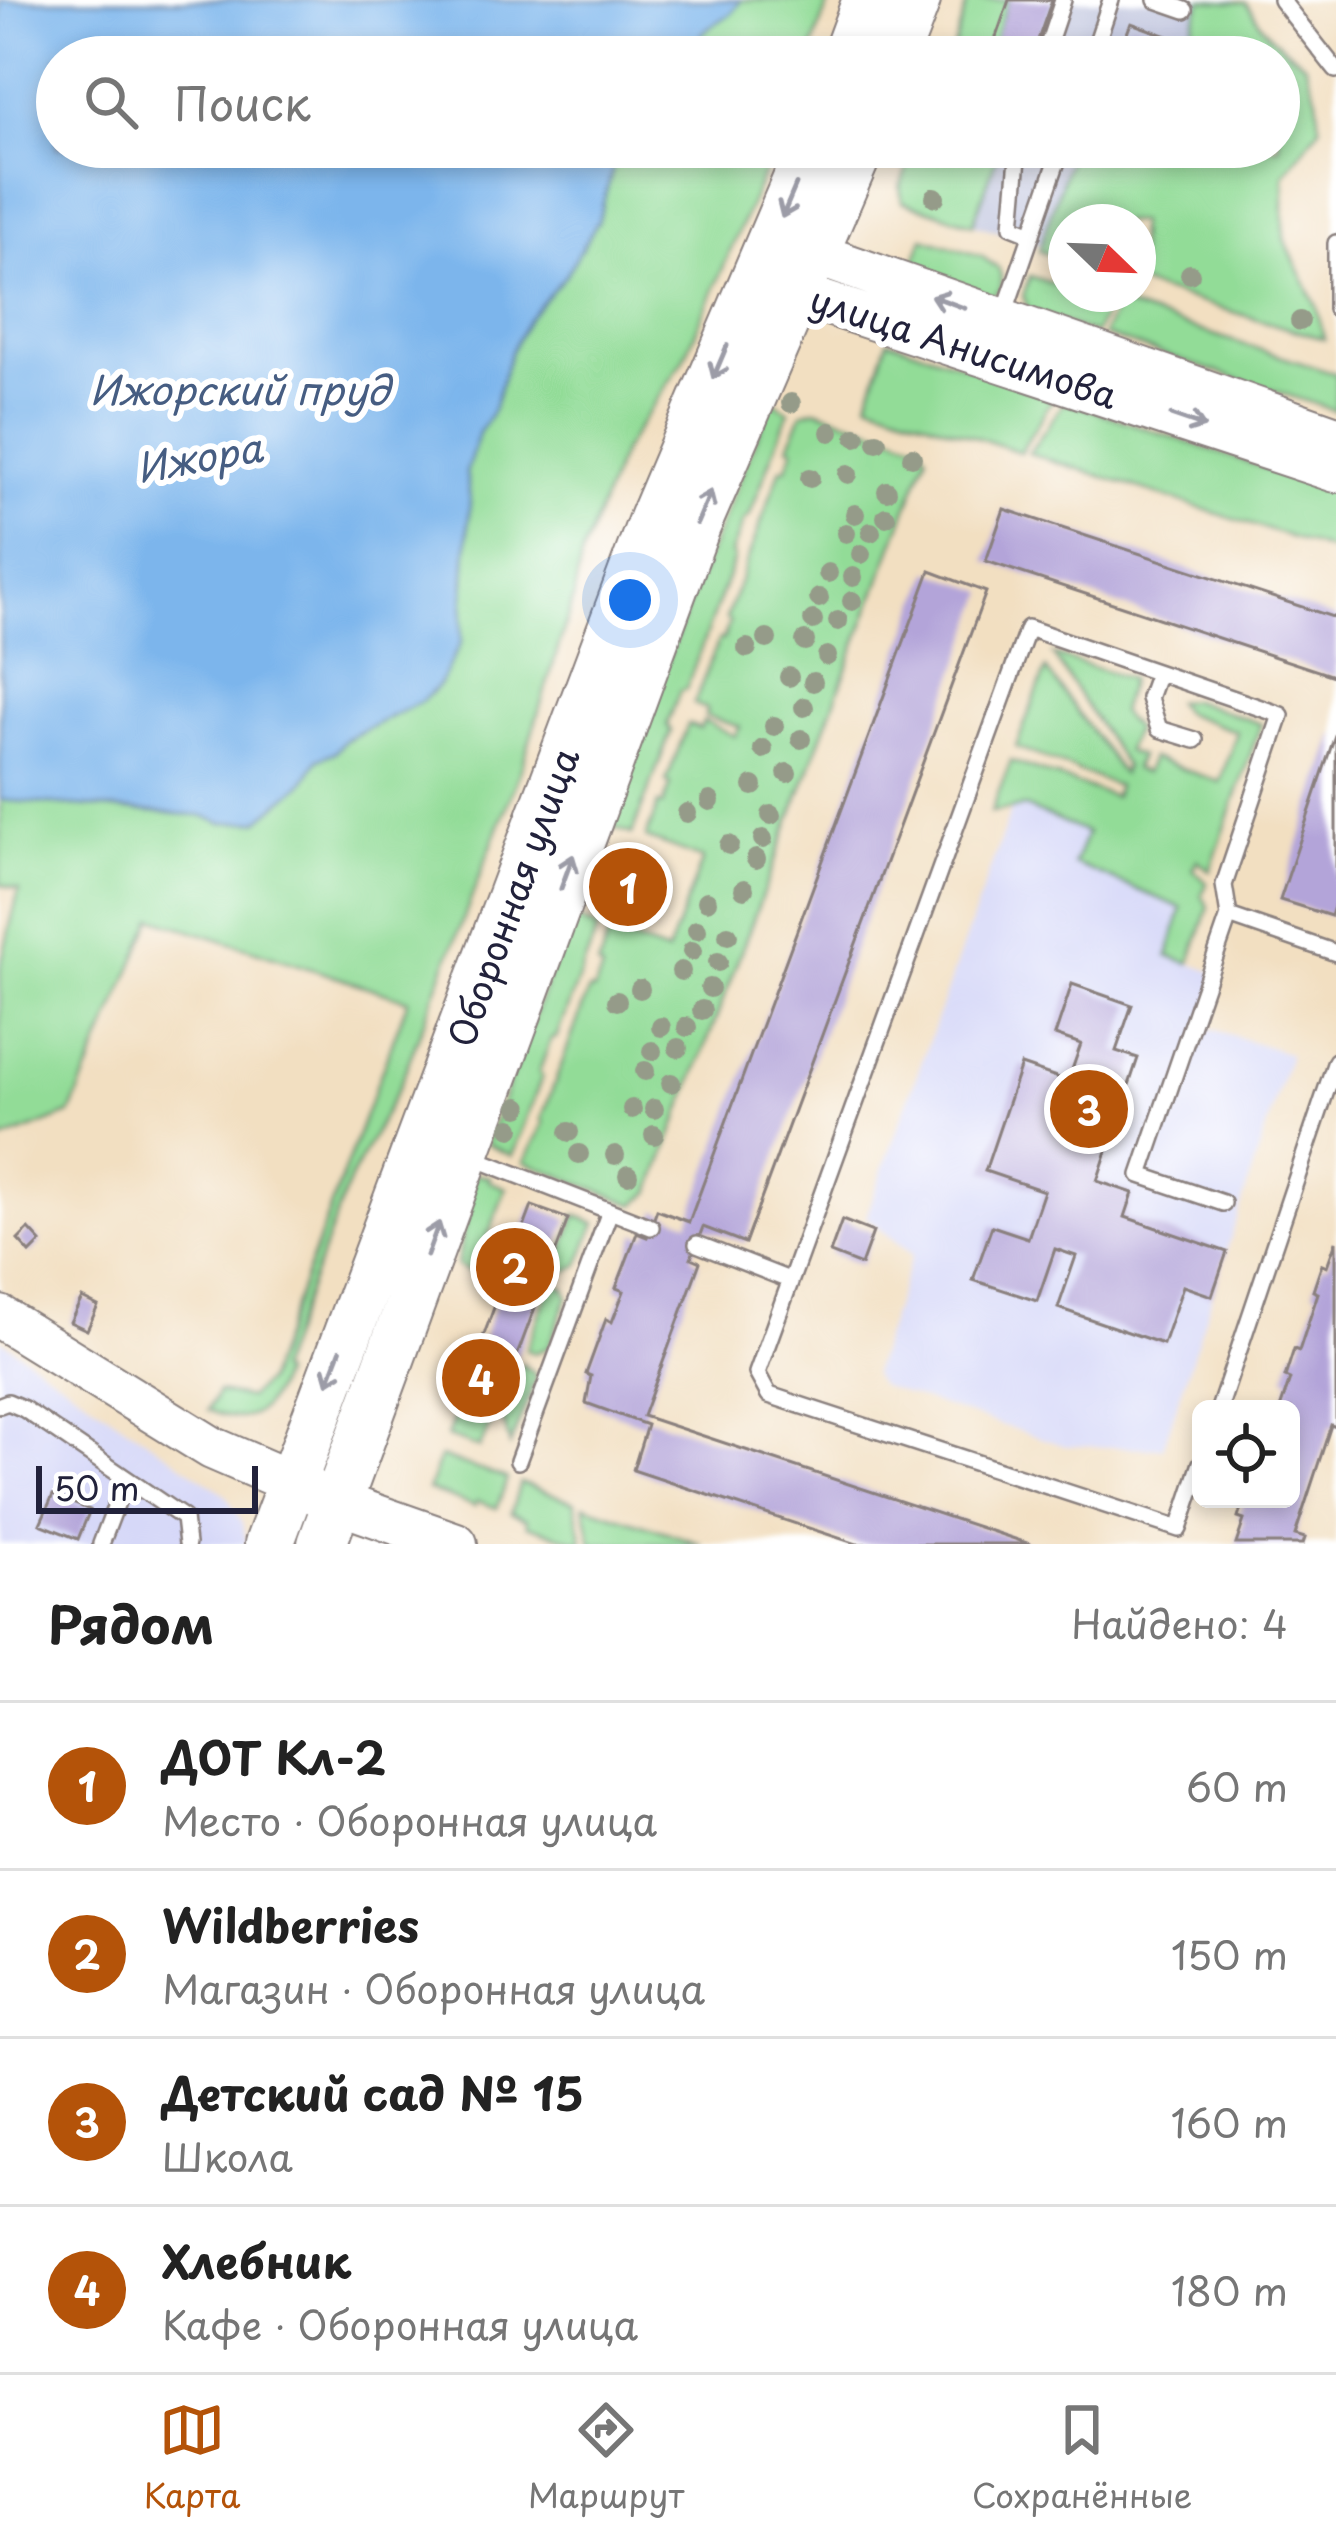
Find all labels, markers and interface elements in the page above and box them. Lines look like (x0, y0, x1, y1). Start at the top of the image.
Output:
search box (36, 36, 1300, 168)
text: Поиск (174, 68, 311, 136)
icon: search (78, 69, 144, 135)
one-way arrow (777, 182, 798, 219)
north arrow (1048, 204, 1156, 312)
street label: улица Анисимова (803, 271, 1125, 421)
one-way arrow (930, 290, 967, 311)
one-way arrow (708, 343, 729, 380)
water label: Ижорский пруд (90, 359, 393, 418)
one-way arrow (1169, 412, 1207, 434)
water label: Ижора (132, 416, 268, 496)
one-way arrow (695, 490, 717, 526)
your location (600, 570, 660, 630)
street label: Оборонная улица (433, 740, 591, 1054)
pin: 1 (589, 842, 667, 932)
one-way arrow (558, 855, 579, 892)
pin: 3 (1050, 1064, 1128, 1154)
one-way arrow (423, 1221, 445, 1258)
pin: 2 (476, 1222, 554, 1312)
pin: 4 (442, 1333, 520, 1423)
one-way arrow (322, 1348, 343, 1385)
map controls (1192, 1400, 1300, 1508)
button: locate (1192, 1400, 1300, 1508)
scale bar (36, 1460, 258, 1513)
text: 50 m (54, 1462, 140, 1512)
text: Рядом (48, 1584, 214, 1661)
text: Найдено: 4 (1071, 1593, 1288, 1652)
text: ДОТ Кл-2 (162, 1722, 386, 1790)
text: 1 (78, 1756, 96, 1815)
text: 60 m (1186, 1756, 1288, 1815)
text: Место · Оборонная улица (162, 1790, 657, 1849)
text: Wildberries (162, 1890, 419, 1958)
text: 2 (73, 1924, 101, 1983)
text: 150 m (1171, 1924, 1288, 1983)
text: Магазин · Оборонная улица (162, 1958, 705, 2017)
text: Детский сад № 15 (162, 2058, 584, 2126)
text: 3 (74, 2092, 100, 2151)
text: 160 m (1171, 2092, 1288, 2151)
text: Школа (162, 2126, 293, 2185)
text: Хлебник (162, 2226, 351, 2294)
text: 4 (74, 2260, 100, 2319)
text: 180 m (1171, 2260, 1288, 2319)
text: Кафе · Оборонная улица (162, 2294, 638, 2353)
tab: Карта (144, 2397, 241, 2519)
tab: Маршрут (528, 2397, 684, 2519)
tab: Сохранённые (972, 2397, 1192, 2519)

